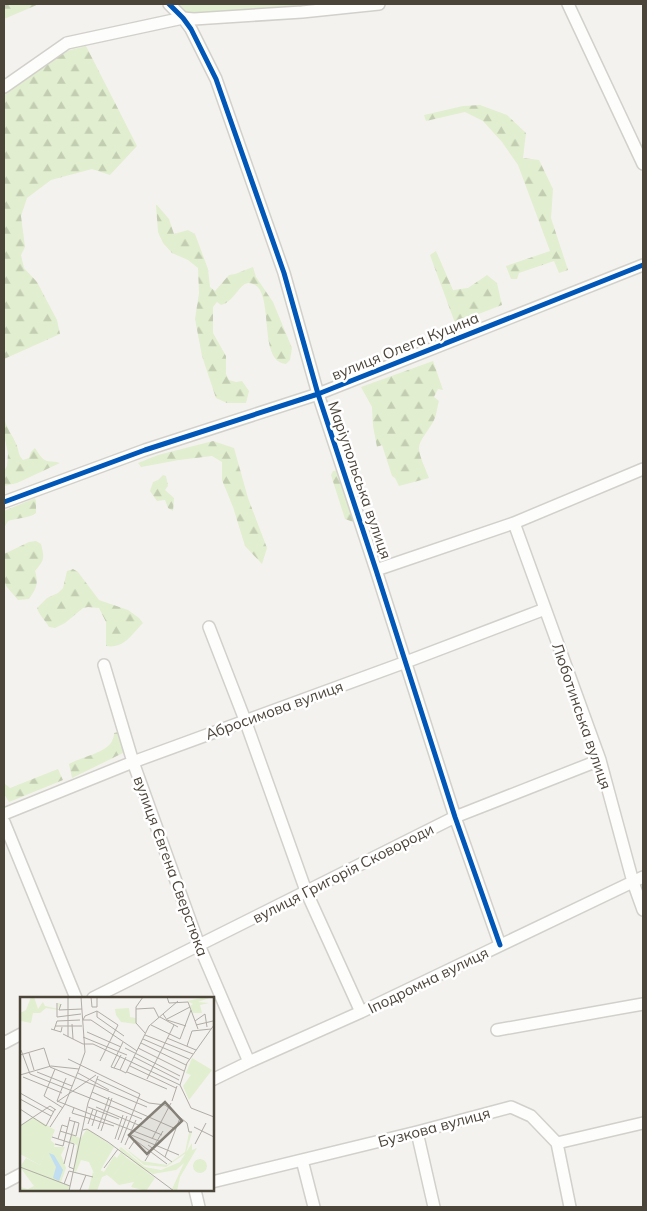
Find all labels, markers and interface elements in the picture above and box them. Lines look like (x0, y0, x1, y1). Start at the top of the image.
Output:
street label: вулиця Олега Куцина (329, 308, 481, 384)
street label: Маріупольська вулиця (324, 399, 396, 561)
street label: Люботинська вулиця (548, 640, 616, 792)
street label: Абросимова вулиця (203, 676, 345, 744)
street label: вулиця Євгена Сверстюка (130, 773, 212, 959)
street label: вулиця Григорія Сковороди (249, 819, 437, 927)
street label: Іподромна вулиця (365, 943, 491, 1017)
inset map (20, 997, 214, 1191)
street label: Бузкова вулиця (376, 1103, 492, 1151)

